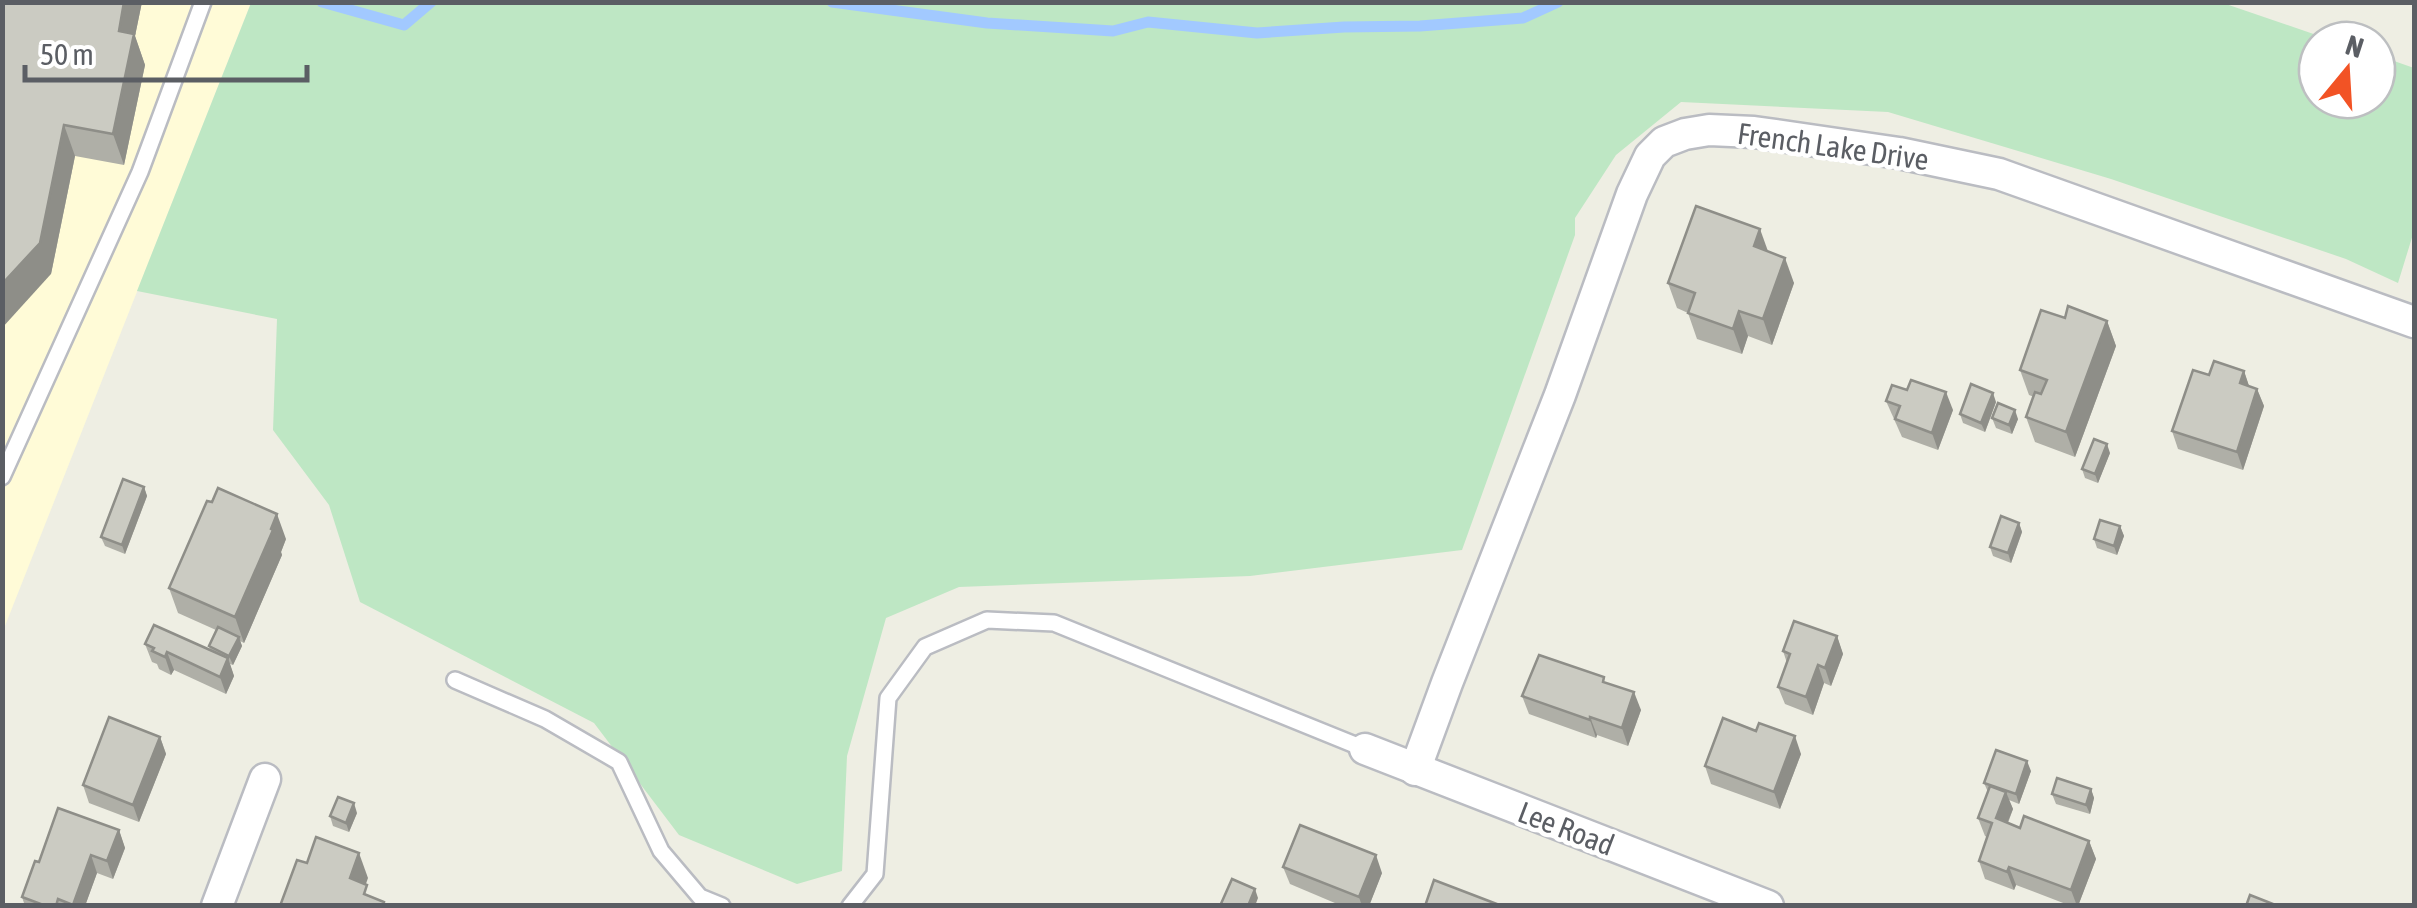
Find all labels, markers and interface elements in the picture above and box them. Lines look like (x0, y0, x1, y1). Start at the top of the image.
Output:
scale bar (25, 20, 308, 82)
north arrow (2297, 20, 2397, 120)
text: N (2342, 28, 2368, 64)
text: 50 m (40, 37, 94, 71)
street label: French Lake Drive (1736, 116, 1931, 176)
street label: Lee Road (1514, 794, 1619, 862)

